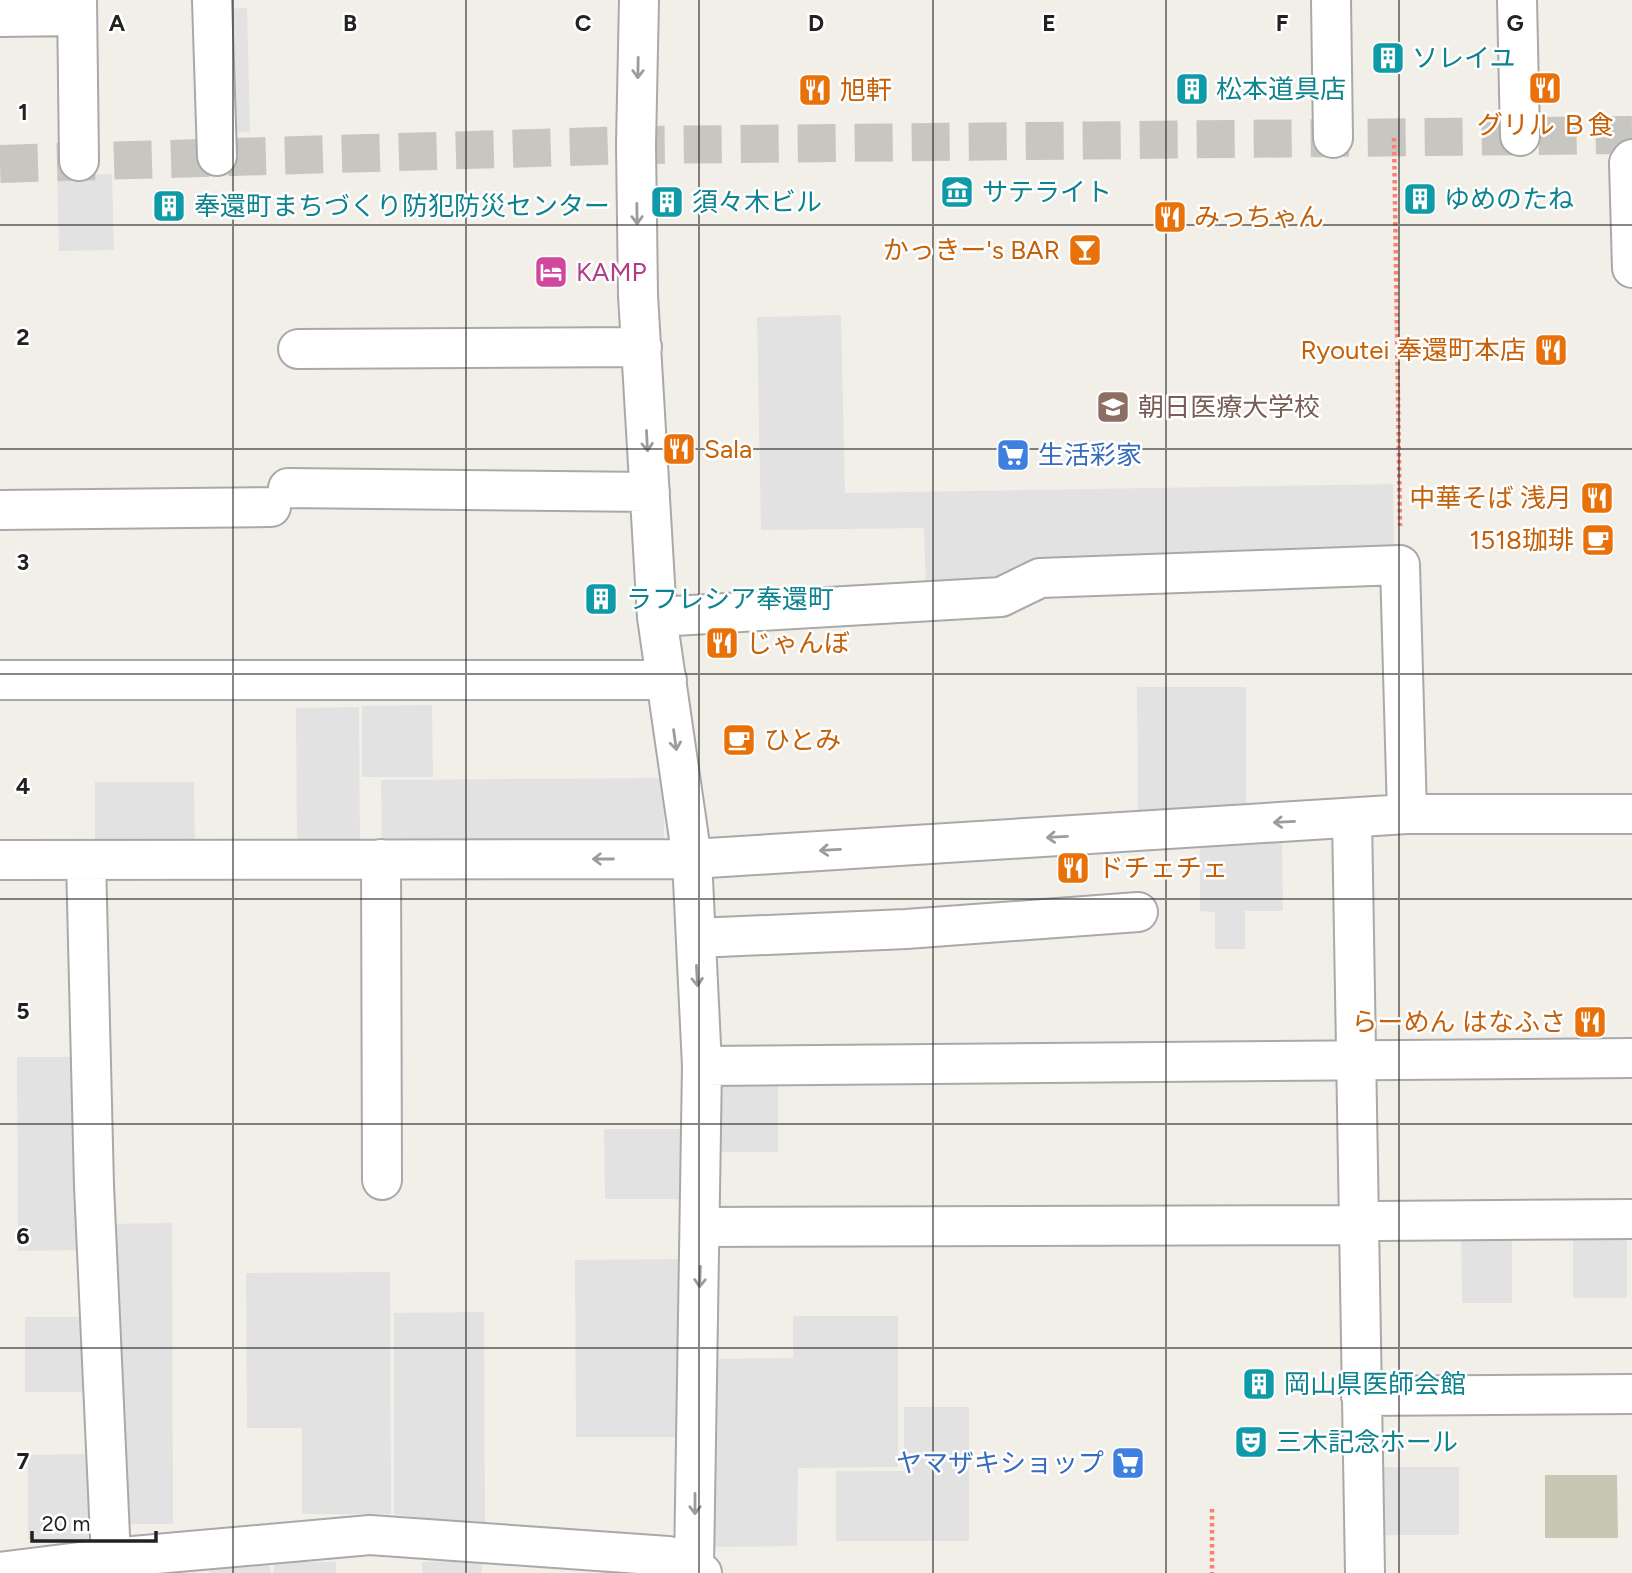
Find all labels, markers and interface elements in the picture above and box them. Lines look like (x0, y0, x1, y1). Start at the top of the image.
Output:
text: A (109, 9, 126, 37)
text: B (343, 9, 357, 37)
text: C (575, 9, 592, 37)
text: D (808, 9, 824, 37)
text: E (1042, 9, 1056, 37)
text: F (1276, 9, 1289, 37)
text: G (1506, 9, 1524, 37)
building icon: ソレイユ (1369, 39, 1407, 77)
place label: ソレイユ (1412, 42, 1515, 74)
one-way arrow (631, 56, 645, 79)
restaurant icon: グリル Ｂ食 (1526, 69, 1564, 107)
building icon: 松本道具店 (1173, 70, 1211, 108)
restaurant icon: 旭軒 (796, 71, 834, 109)
place label: 松本道具店 (1216, 73, 1346, 105)
place label: 旭軒 (840, 74, 892, 106)
text: 1 (18, 98, 28, 126)
place label: グリル Ｂ食 (1477, 109, 1613, 141)
museum icon: サテライト (938, 173, 976, 211)
place label: サテライト (982, 176, 1112, 208)
building icon: ゆめのたね (1401, 180, 1439, 218)
building icon: 須々木ビル (648, 183, 686, 221)
place label: ゆめのたね (1444, 183, 1574, 215)
place label: 須々木ビル (692, 186, 822, 218)
building icon: 奉還町まちづくり防犯防災センター (150, 187, 188, 225)
place label: 奉還町まちづくり防犯防災センター (194, 190, 610, 222)
restaurant icon: みっちゃん (1151, 198, 1189, 236)
place label: みっちゃん (1194, 201, 1324, 233)
one-way arrow (630, 202, 644, 225)
bar icon: かっきー's BAR (1066, 231, 1104, 269)
place label: かっきー's BAR (882, 234, 1060, 266)
hotel icon: KAMP (532, 253, 570, 291)
place label: KAMP (576, 256, 647, 288)
text: 2 (16, 323, 30, 351)
restaurant icon: Ryoutei 奉還町本店 (1532, 331, 1570, 369)
place label: Ryoutei 奉還町本店 (1300, 334, 1526, 366)
school or university icon: 朝日医療大学校 (1094, 388, 1132, 426)
place label: 朝日医療大学校 (1138, 391, 1320, 423)
one-way arrow (641, 429, 654, 452)
restaurant icon: Sala (660, 430, 698, 468)
place label: Sala (704, 433, 752, 465)
supermarket icon: 生活彩家 (994, 436, 1032, 474)
place label: 生活彩家 (1038, 439, 1142, 471)
restaurant icon: 中華そば 浅月 (1578, 479, 1616, 517)
place label: 中華そば 浅月 (1410, 482, 1572, 514)
cafe icon: 1518珈琲 (1579, 521, 1617, 559)
place label: 1518珈琲 (1470, 524, 1574, 556)
text: 3 (17, 548, 29, 576)
building icon: ラフレシア奉還町 (582, 580, 620, 618)
place label: ラフレシア奉還町 (626, 583, 834, 615)
restaurant icon: じゃんぼ (703, 624, 741, 662)
place label: じゃんぼ (746, 627, 850, 659)
cafe icon: ひとみ (720, 721, 758, 759)
place label: ひとみ (764, 724, 841, 756)
one-way arrow (669, 728, 682, 751)
text: 4 (16, 772, 30, 800)
one-way arrow (1273, 816, 1296, 829)
one-way arrow (1046, 830, 1069, 843)
one-way arrow (819, 844, 842, 857)
restaurant icon: ドチェチェ (1054, 849, 1092, 887)
one-way arrow (591, 852, 614, 866)
place label: ドチェチェ (1098, 852, 1228, 884)
one-way arrow (691, 964, 704, 987)
text: 5 (16, 997, 30, 1025)
restaurant icon: らーめん はなふさ (1571, 1003, 1609, 1041)
place label: らーめん はなふさ (1352, 1006, 1566, 1038)
text: 6 (16, 1222, 30, 1250)
one-way arrow (693, 1265, 707, 1288)
building icon: 岡山県医師会館 (1240, 1365, 1278, 1403)
place label: 岡山県医師会館 (1284, 1368, 1466, 1400)
theatre icon: 三木記念ホール (1232, 1423, 1270, 1461)
place label: 三木記念ホール (1276, 1426, 1458, 1458)
supermarket icon: ヤマザキショップ (1109, 1444, 1147, 1482)
text: 7 (17, 1447, 30, 1475)
place label: ヤマザキショップ (896, 1447, 1104, 1479)
one-way arrow (688, 1492, 701, 1515)
scale bar (32, 1500, 156, 1544)
text: 20 m (42, 1511, 90, 1536)

